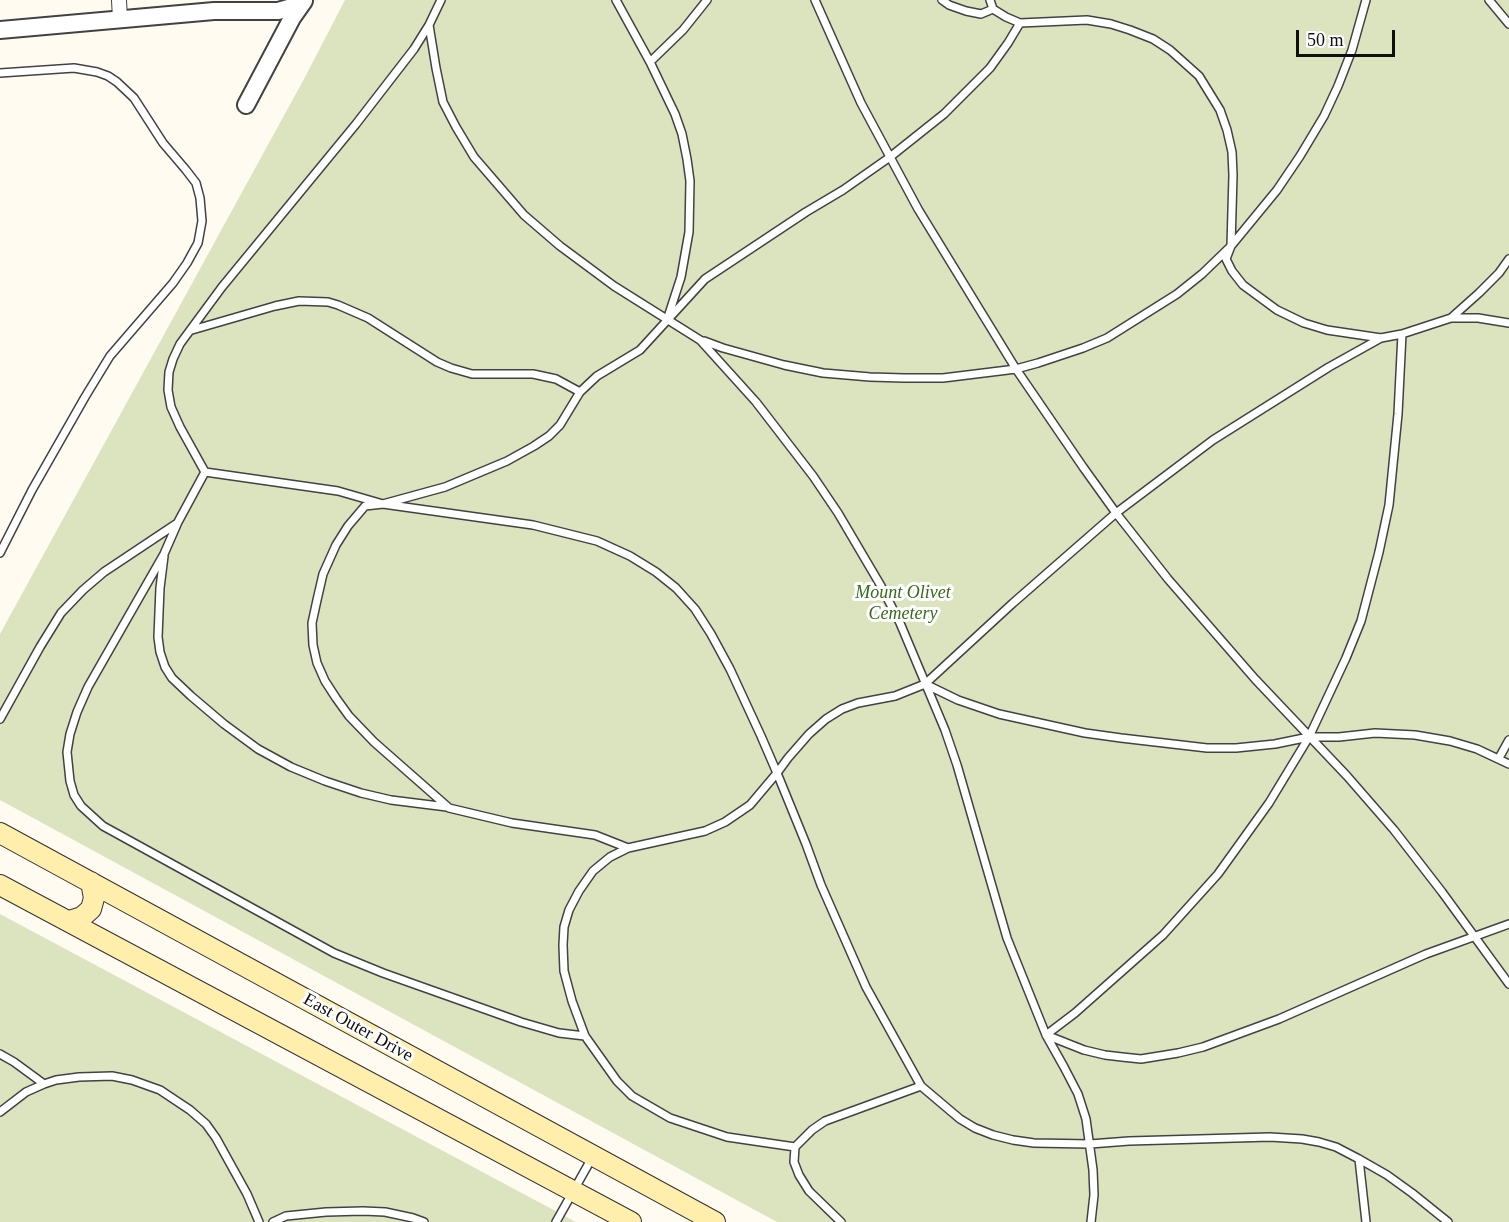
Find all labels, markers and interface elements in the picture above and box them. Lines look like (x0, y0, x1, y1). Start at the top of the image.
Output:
scale bar (1299, 18, 1398, 56)
text: 50 m (1307, 30, 1344, 50)
park label: Mount Olivet Cemetery (855, 582, 951, 624)
street label: East Outer Drive (299, 989, 417, 1067)

